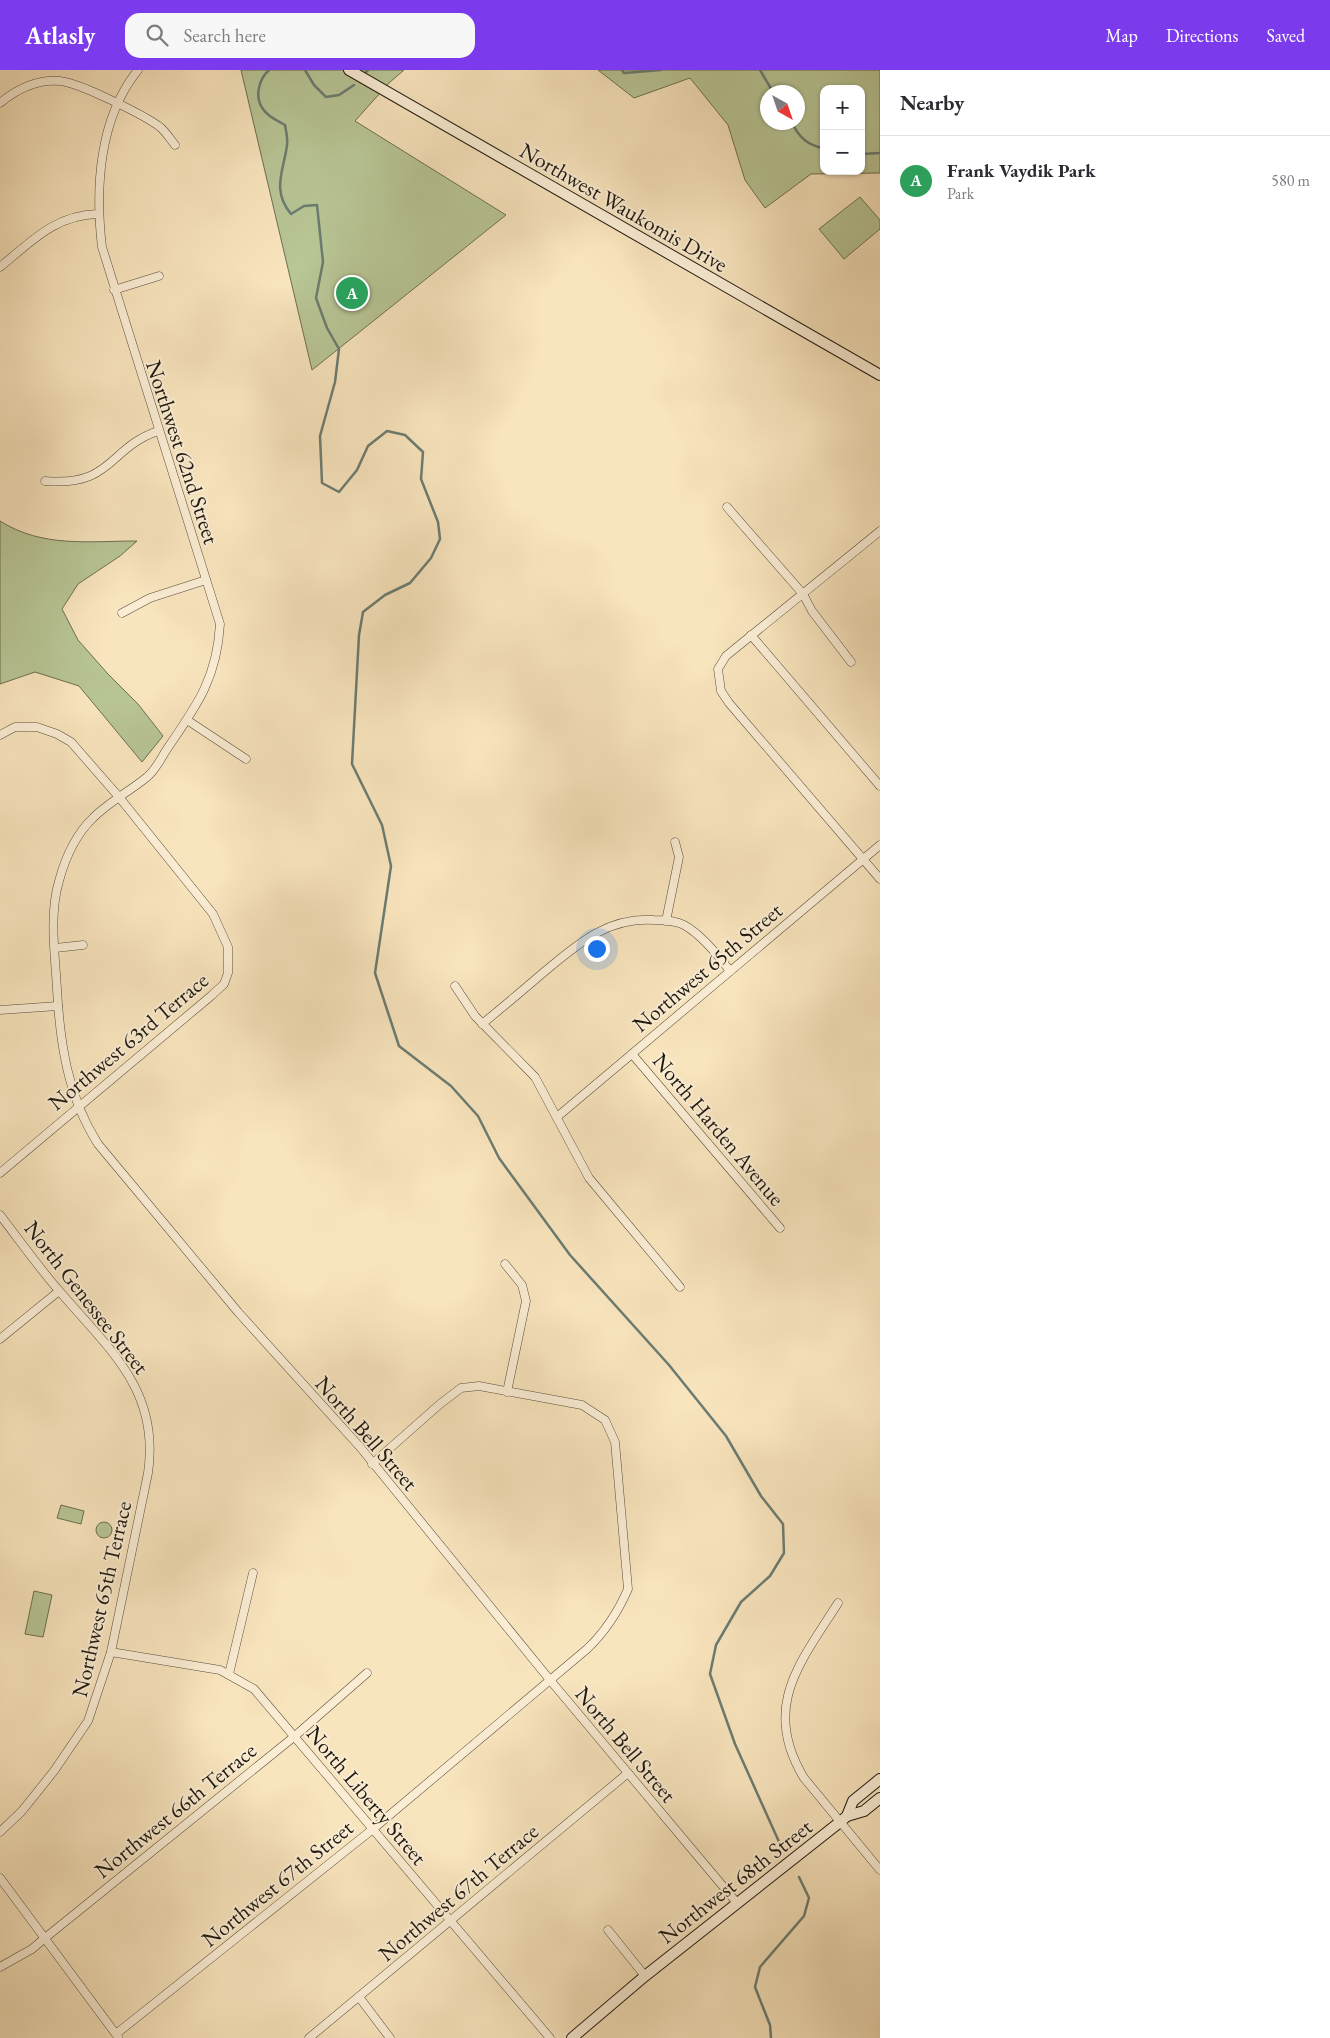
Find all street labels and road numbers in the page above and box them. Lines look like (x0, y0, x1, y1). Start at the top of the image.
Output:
street label: Northwest Waukomis Drive (515, 136, 733, 279)
street label: Northwest 62nd Street (139, 357, 226, 548)
street label: Northwest 65th Street (626, 896, 788, 1039)
street label: Northwest 63rd Terrace (42, 966, 215, 1117)
street label: North Harden Avenue (646, 1047, 791, 1212)
street label: North Genessee Street (18, 1215, 156, 1380)
street label: North Bell Street (309, 1370, 425, 1497)
street label: Northwest 65th Terrace (65, 1498, 138, 1700)
street label: North Bell Street (569, 1680, 683, 1809)
street label: North Liberty Street (300, 1720, 433, 1871)
street label: Northwest 66th Terrace (88, 1736, 263, 1885)
street label: Northwest 68th Street (653, 1812, 818, 1950)
street label: Northwest 67th Street (196, 1813, 359, 1953)
street label: Northwest 67th Terrace (372, 1817, 545, 1968)

